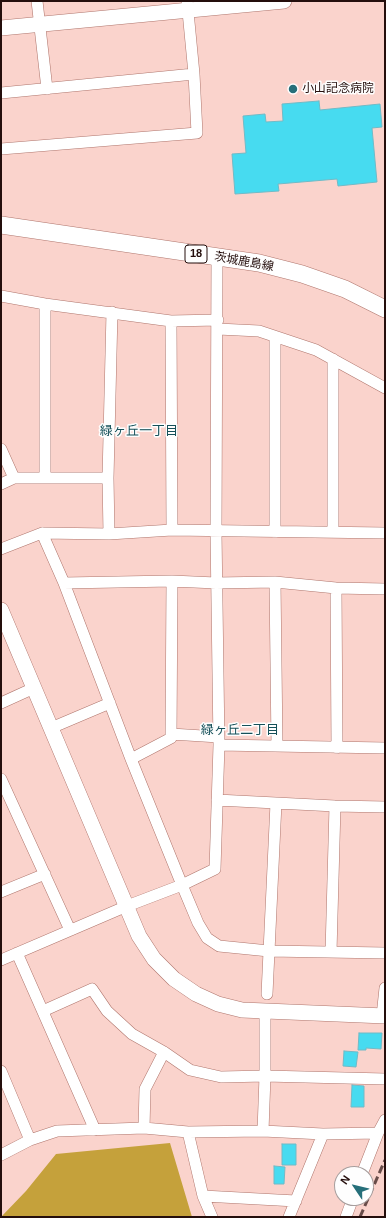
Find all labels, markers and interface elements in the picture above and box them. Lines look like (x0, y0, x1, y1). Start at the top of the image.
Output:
place label: 小山記念病院 (302, 82, 374, 96)
marker: 小山記念病院 (287, 83, 299, 95)
road number: 18 (185, 245, 207, 263)
street label: 茨城鹿島線 (213, 250, 275, 274)
district label: 緑ヶ丘一丁目 (100, 423, 178, 439)
district label: 緑ヶ丘二丁目 (201, 722, 279, 738)
north arrow (334, 1166, 374, 1206)
text: N (338, 1173, 352, 1186)

